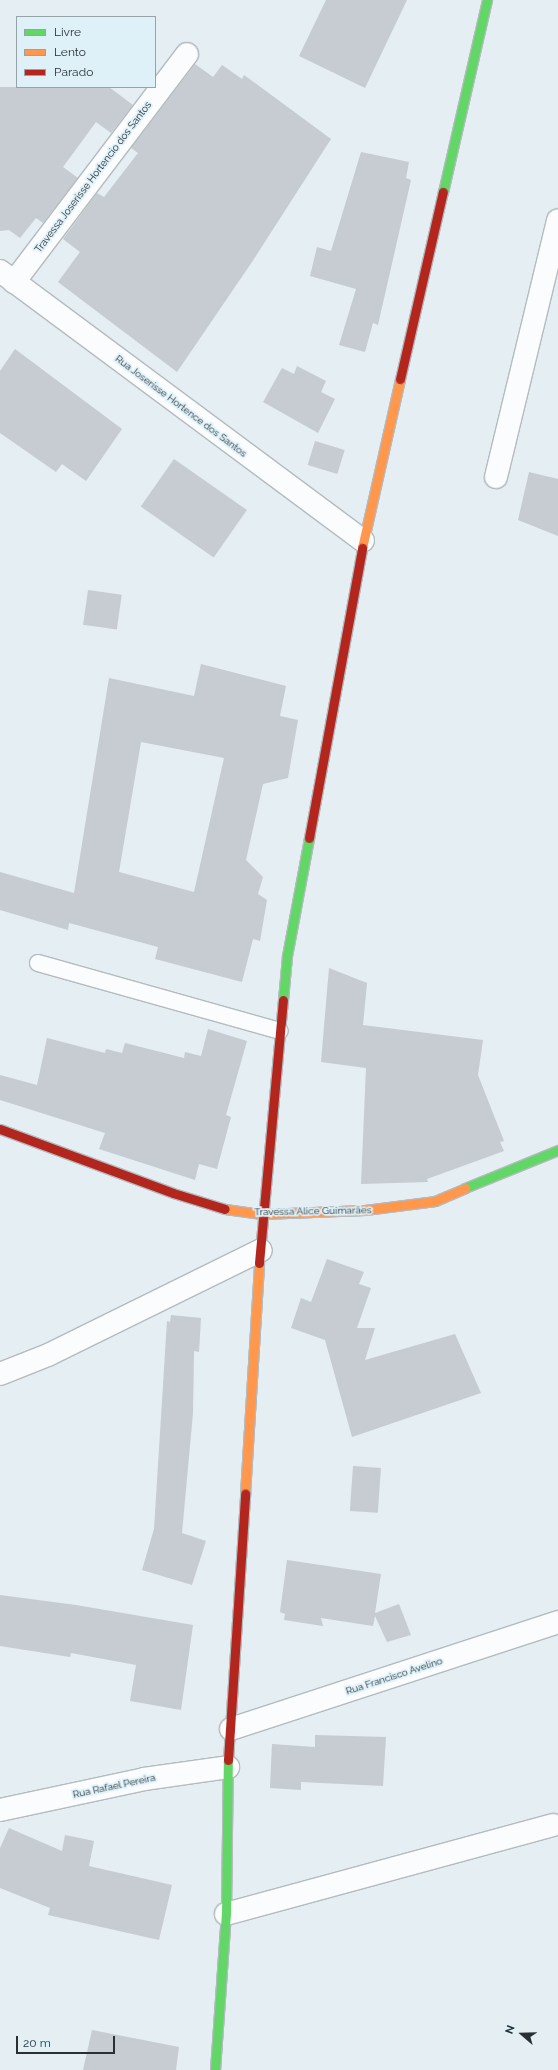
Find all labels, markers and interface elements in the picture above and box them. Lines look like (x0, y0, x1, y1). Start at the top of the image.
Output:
legend (16, 16, 156, 88)
text: Livre (54, 25, 81, 39)
text: Lento (54, 45, 86, 59)
text: Parado (54, 65, 93, 79)
street label: Travessa Joserisse Hortencio dos Santos (32, 99, 154, 255)
street label: Rua Joserísse Hortence dos Santos (113, 352, 249, 460)
street label: Travessa Alice Guimarães (254, 1204, 372, 1218)
street label: Rua Francisco Avelino (344, 1655, 444, 1697)
street label: Rua Rafael Pereira (71, 1771, 157, 1801)
north arrow (502, 2014, 542, 2054)
text: N (503, 2024, 518, 2036)
scale bar (18, 2028, 117, 2054)
text: 20 m (23, 2036, 51, 2050)

